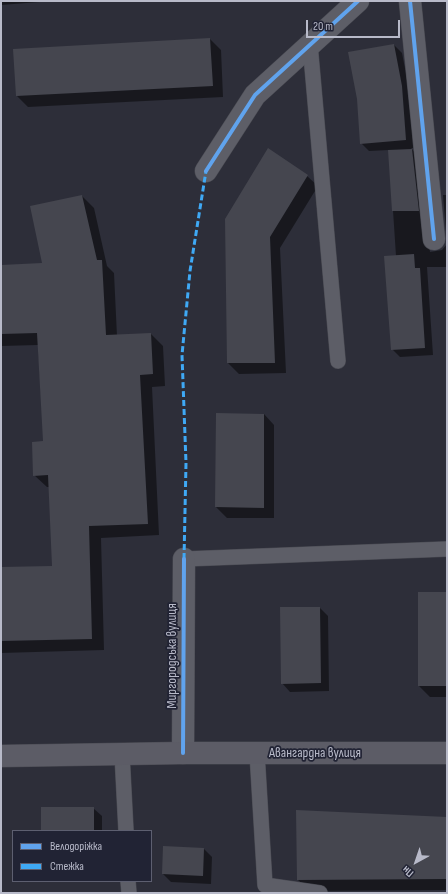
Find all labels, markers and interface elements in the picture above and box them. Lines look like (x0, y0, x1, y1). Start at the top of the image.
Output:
scale bar (308, 12, 402, 38)
text: 20 m (313, 19, 333, 34)
street label: Миргородська вулиця (164, 603, 180, 709)
street label: Авангардна вулиця (269, 745, 361, 761)
legend (12, 830, 152, 882)
text: Велодоріжка (50, 839, 102, 854)
north arrow (396, 842, 436, 882)
text: Стежка (50, 859, 84, 874)
text: Пн (400, 863, 416, 880)

